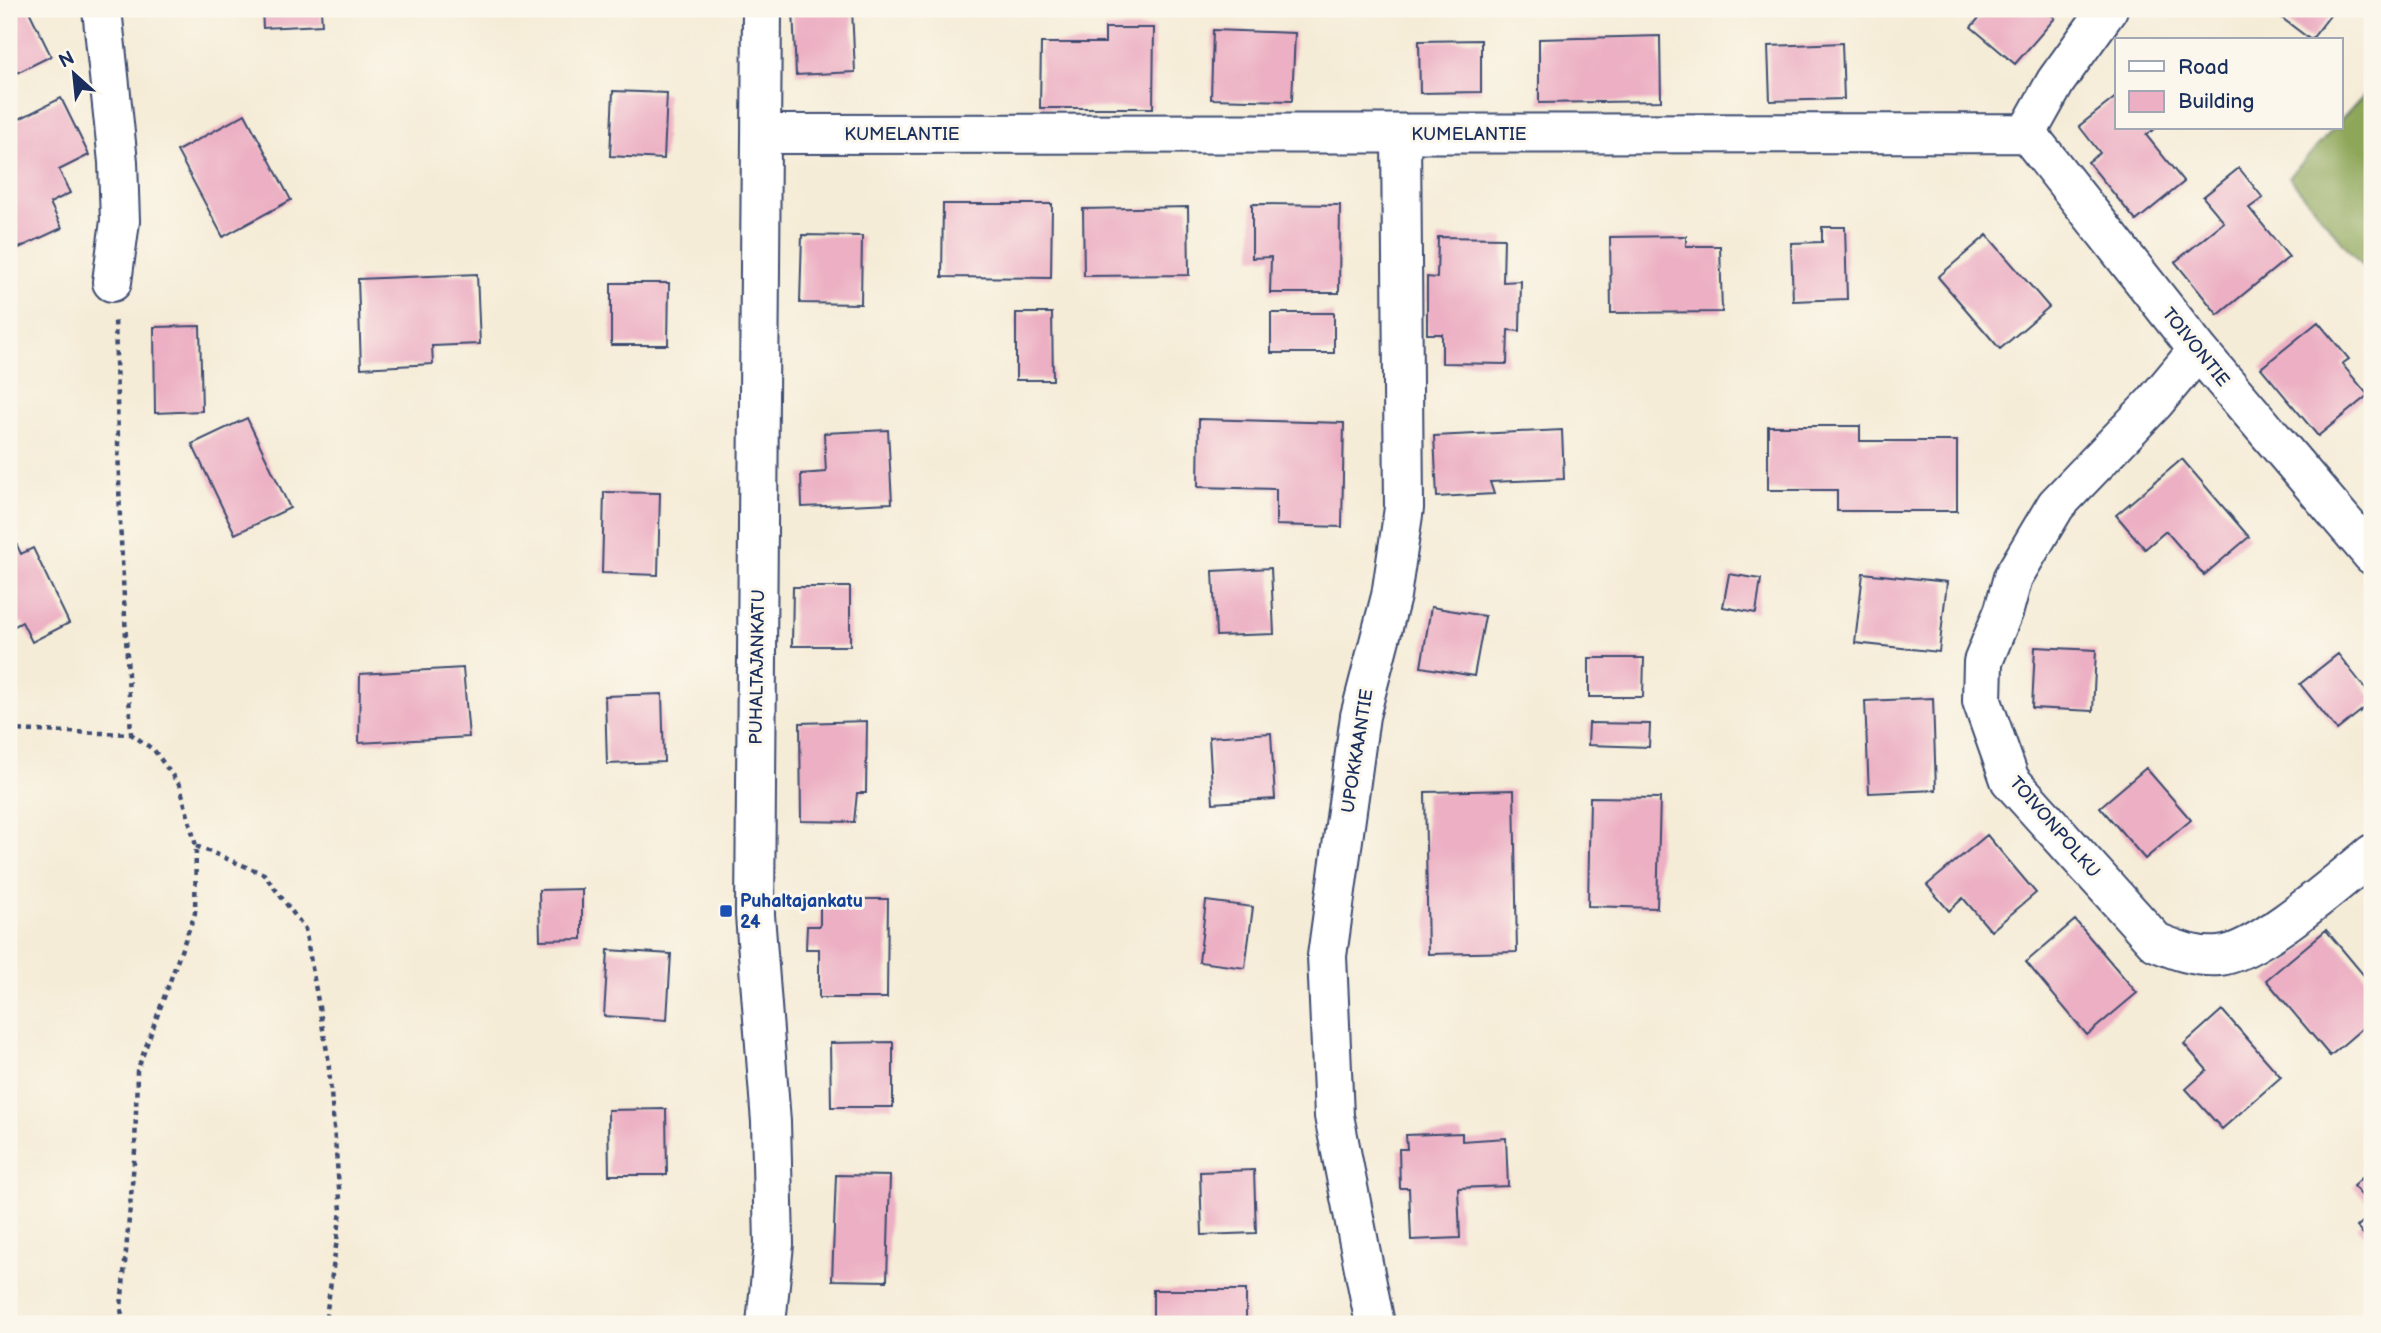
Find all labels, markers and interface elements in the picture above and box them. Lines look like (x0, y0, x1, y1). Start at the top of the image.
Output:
north arrow (38, 38, 108, 108)
legend (2115, 38, 2342, 130)
text: N (55, 47, 79, 74)
text: Road (2178, 55, 2229, 80)
text: Building (2178, 89, 2254, 114)
street label: KUMELANTIE (844, 124, 960, 145)
street label: KUMELANTIE (1411, 124, 1527, 145)
street label: TOIVONTIE (2158, 304, 2234, 391)
street label: PUHALTAJANKATU (746, 589, 769, 745)
street label: UPOKKAANTIE (1337, 687, 1378, 815)
street label: TOIVONPOLKU (2005, 773, 2104, 882)
place label: Puhaltajankatu 24 (740, 891, 863, 933)
marker: Puhaltajankatu 24 (718, 903, 734, 919)

